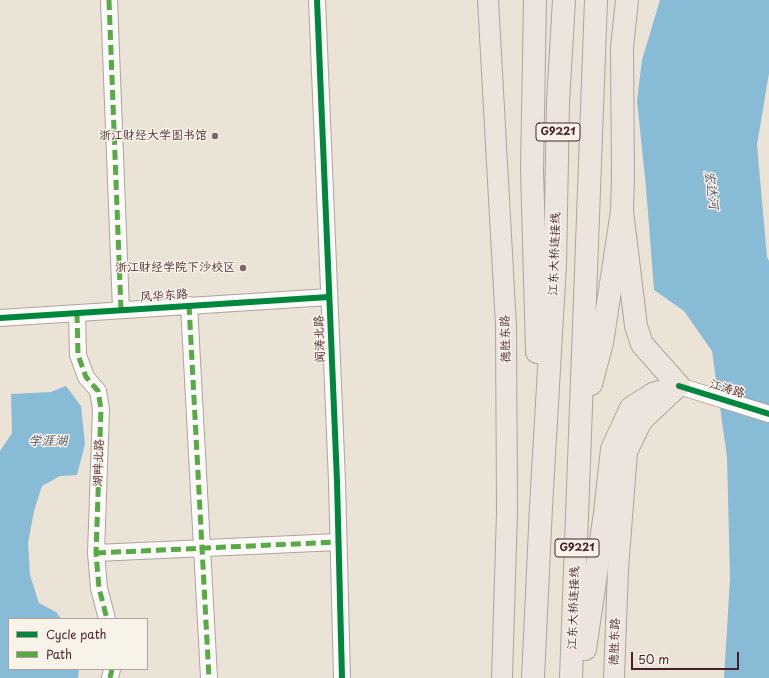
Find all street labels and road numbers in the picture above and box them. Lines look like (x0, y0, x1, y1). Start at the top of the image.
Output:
road number: G9221 (536, 123, 580, 141)
street label: 江东大桥连接线 (546, 212, 564, 296)
street label: 风华东路 (140, 287, 188, 305)
street label: 闻涛北路 (312, 315, 328, 363)
street label: 德胜东路 (498, 315, 514, 363)
street label: 江涛路 (708, 377, 746, 401)
street label: 湖畔北路 (91, 439, 107, 487)
road number: G9221 (555, 539, 599, 557)
street label: 江东大桥连接线 (565, 566, 583, 650)
street label: 德胜东路 (607, 618, 623, 666)

